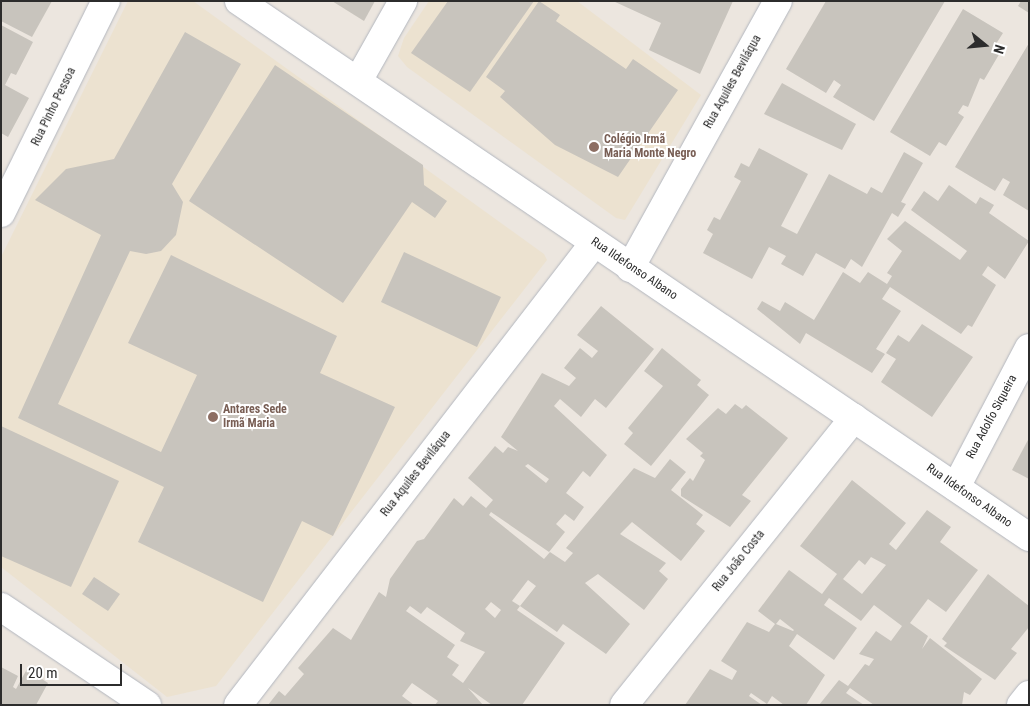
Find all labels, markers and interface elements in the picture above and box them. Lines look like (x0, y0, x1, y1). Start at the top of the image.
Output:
north arrow (960, 20, 1010, 70)
street label: Rua Aquiles Beviláqua (701, 33, 765, 131)
text: N (990, 43, 1008, 56)
street label: Rua Pinho Pessoa (29, 65, 79, 149)
place label: Colégio Irmã Maria Monte Negro (604, 133, 696, 161)
marker: Colégio Irmã Maria Monte Negro (588, 141, 600, 153)
street label: Rua Ildefonso Albano (588, 235, 680, 303)
street label: Rua Adolfo Siqueira (964, 372, 1020, 462)
place label: Antares Sede Irmã Maria (223, 403, 287, 431)
marker: Antares Sede Irmã Maria (207, 411, 219, 423)
street label: Rua Aquiles Beviláqua (378, 428, 454, 520)
street label: Rua Ildefonso Albano (923, 461, 1015, 531)
street label: Rua João Costa (710, 527, 768, 595)
scale bar (22, 654, 125, 686)
text: 20 m (28, 664, 58, 682)

